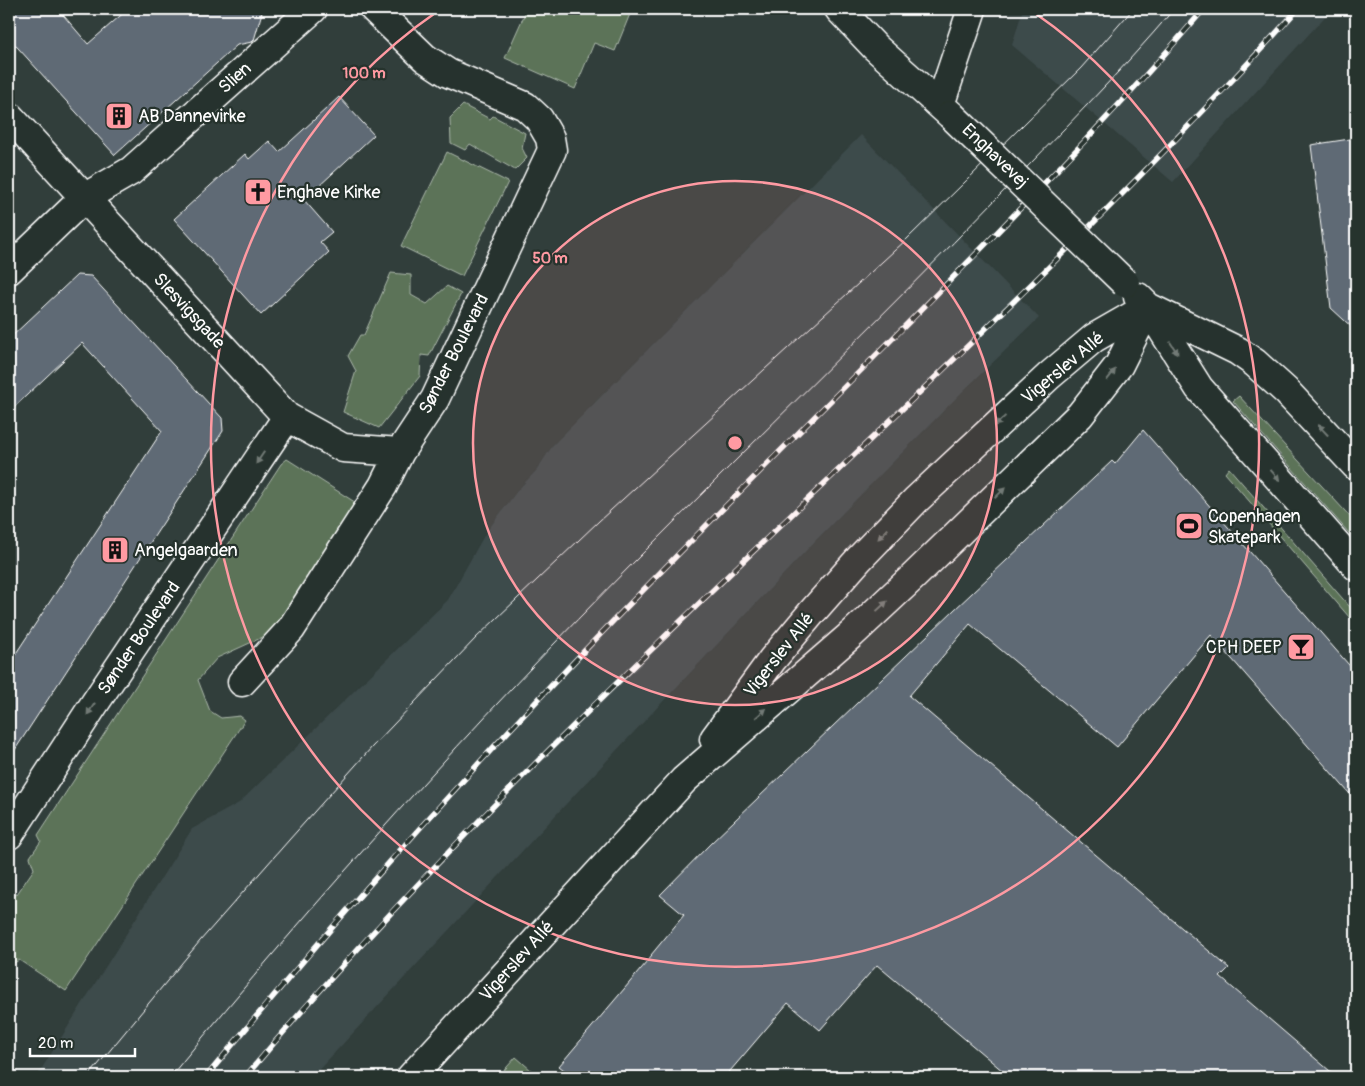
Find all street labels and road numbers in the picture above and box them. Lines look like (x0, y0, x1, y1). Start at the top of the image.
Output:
street label: Slien (214, 57, 256, 99)
street label: Enghavevej (957, 119, 1033, 193)
street label: Slesvigsgade (148, 268, 230, 354)
street label: Sønder Boulevard (414, 290, 494, 418)
street label: Vigerslev Allé (1017, 327, 1109, 409)
street label: Sønder Boulevard (93, 577, 185, 699)
street label: Vigerslev Allé (739, 608, 819, 702)
street label: Vigerslev Allé (475, 916, 559, 1006)

